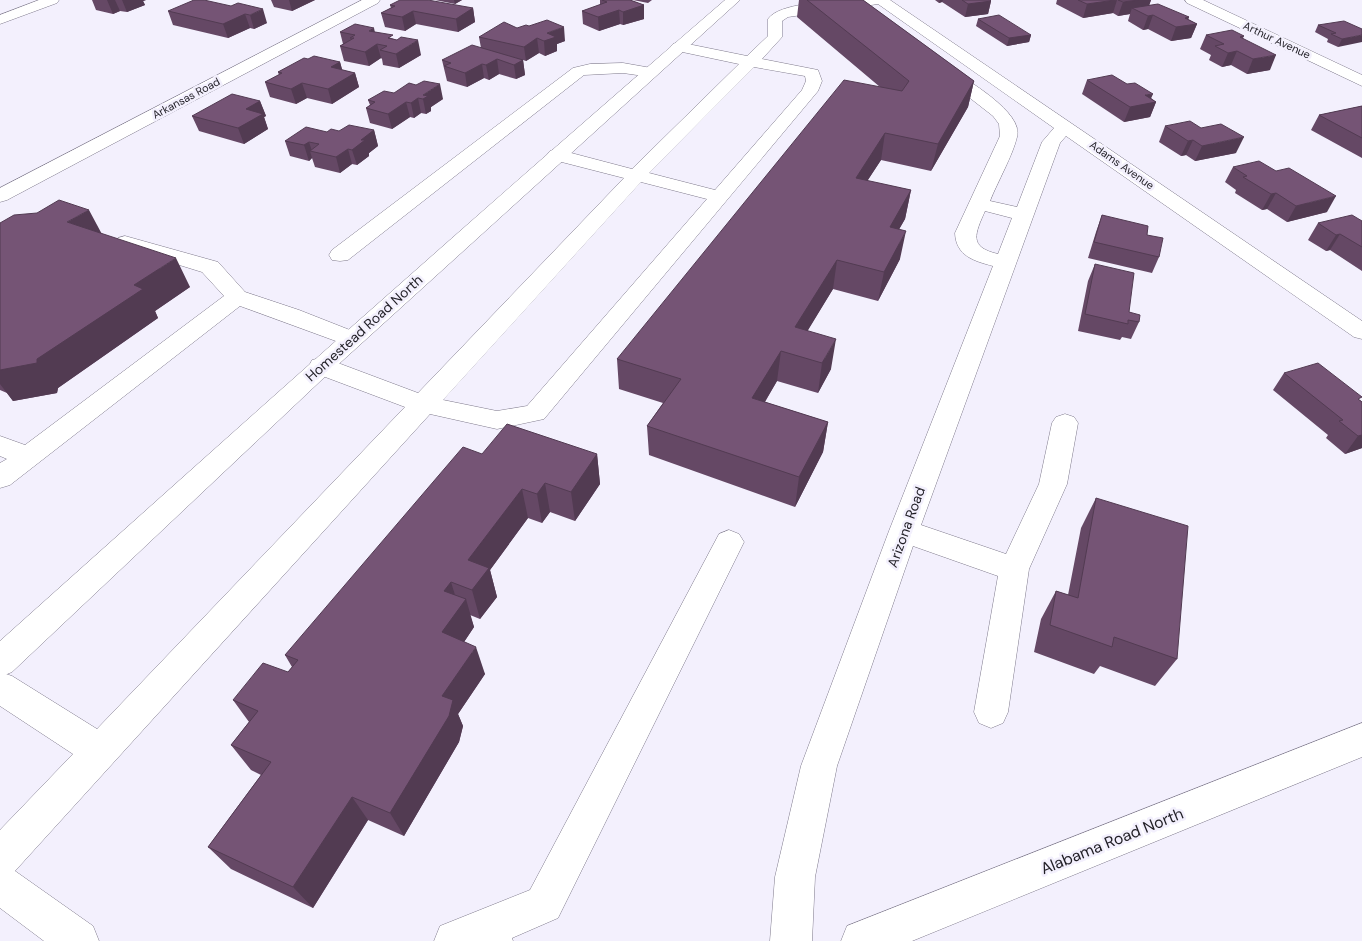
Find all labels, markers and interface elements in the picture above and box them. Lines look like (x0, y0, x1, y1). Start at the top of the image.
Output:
street label: Arthur Avenue (1241, 18, 1313, 62)
street label: Arkansas Road (150, 74, 222, 122)
street label: Adams Avenue (1087, 138, 1157, 192)
street label: Homestead Road North (302, 271, 426, 385)
street label: Arizona Road (883, 484, 929, 570)
street label: Alabama Road North (1037, 803, 1187, 879)

